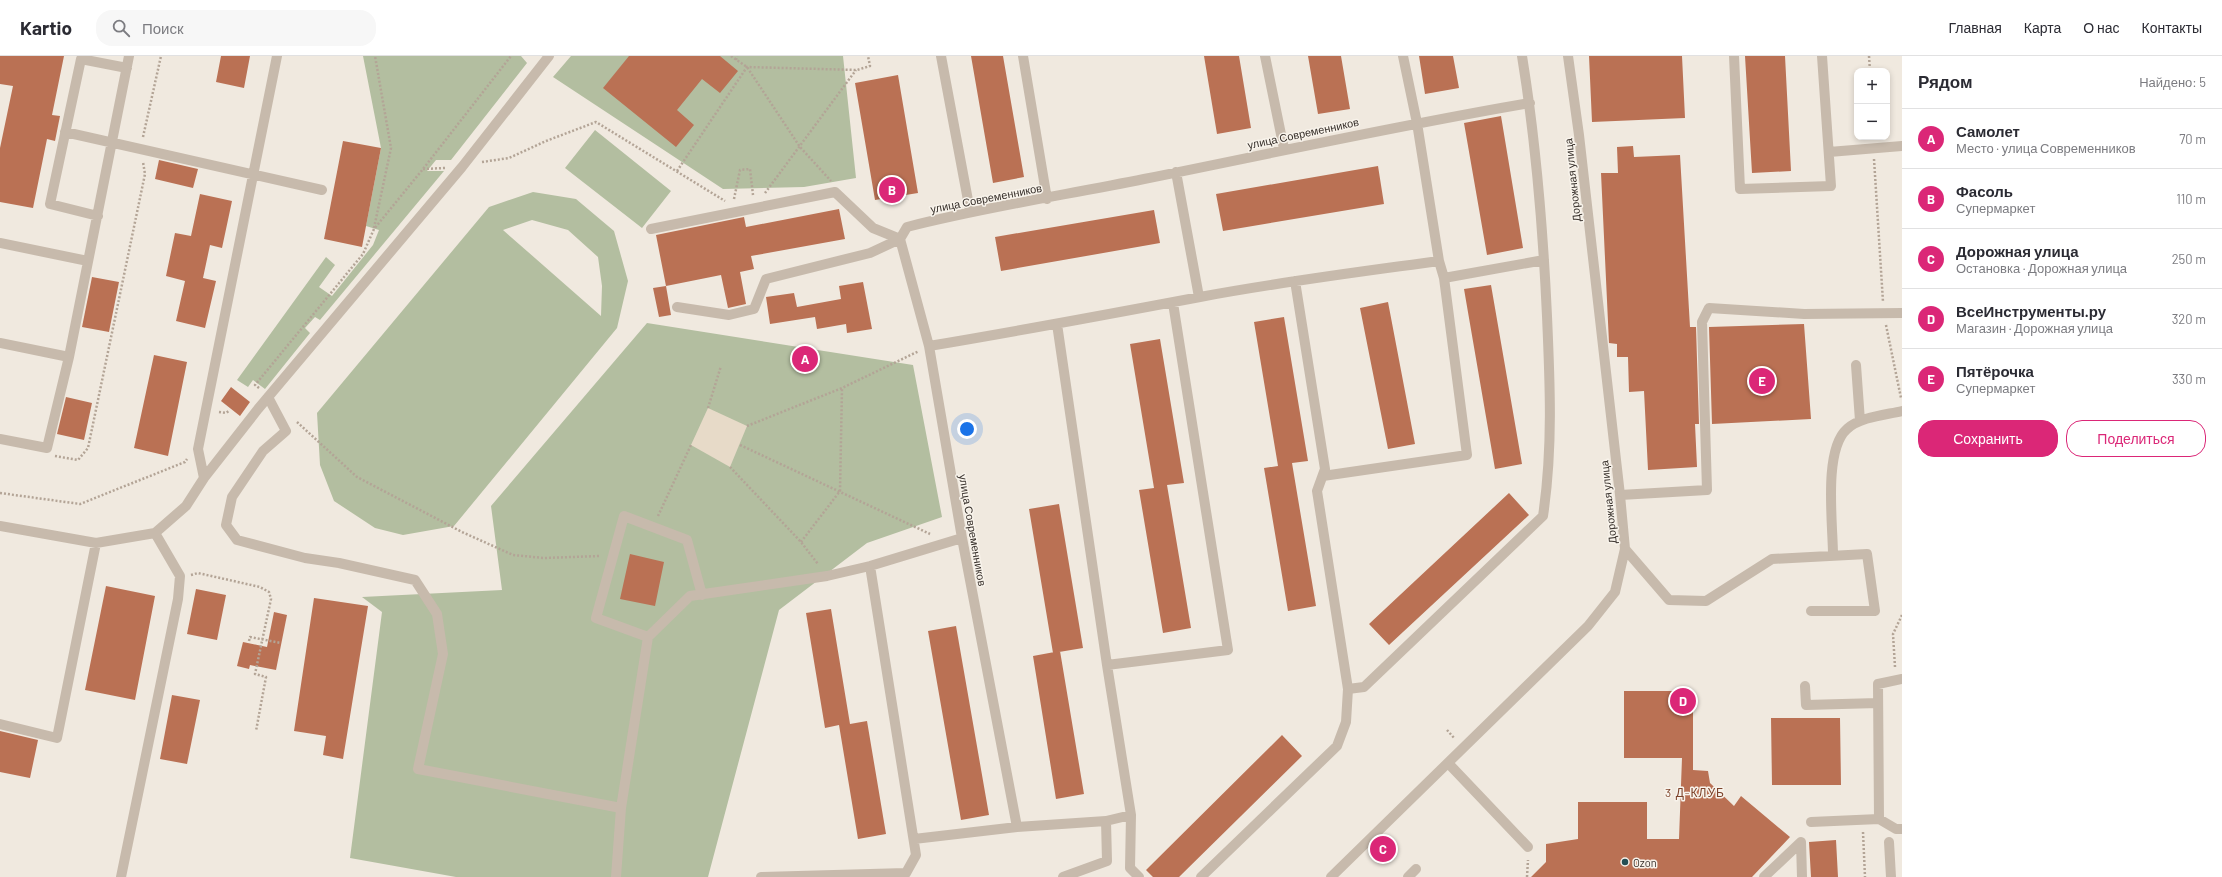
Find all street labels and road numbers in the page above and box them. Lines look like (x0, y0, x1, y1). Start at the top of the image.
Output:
street label: улица Современников (1246, 115, 1360, 151)
street label: Дорожная улица (1561, 137, 1583, 222)
street label: улица Современников (929, 181, 1043, 215)
street label: Дорожная улица (1597, 459, 1619, 544)
street label: улица Современников (957, 473, 989, 587)

